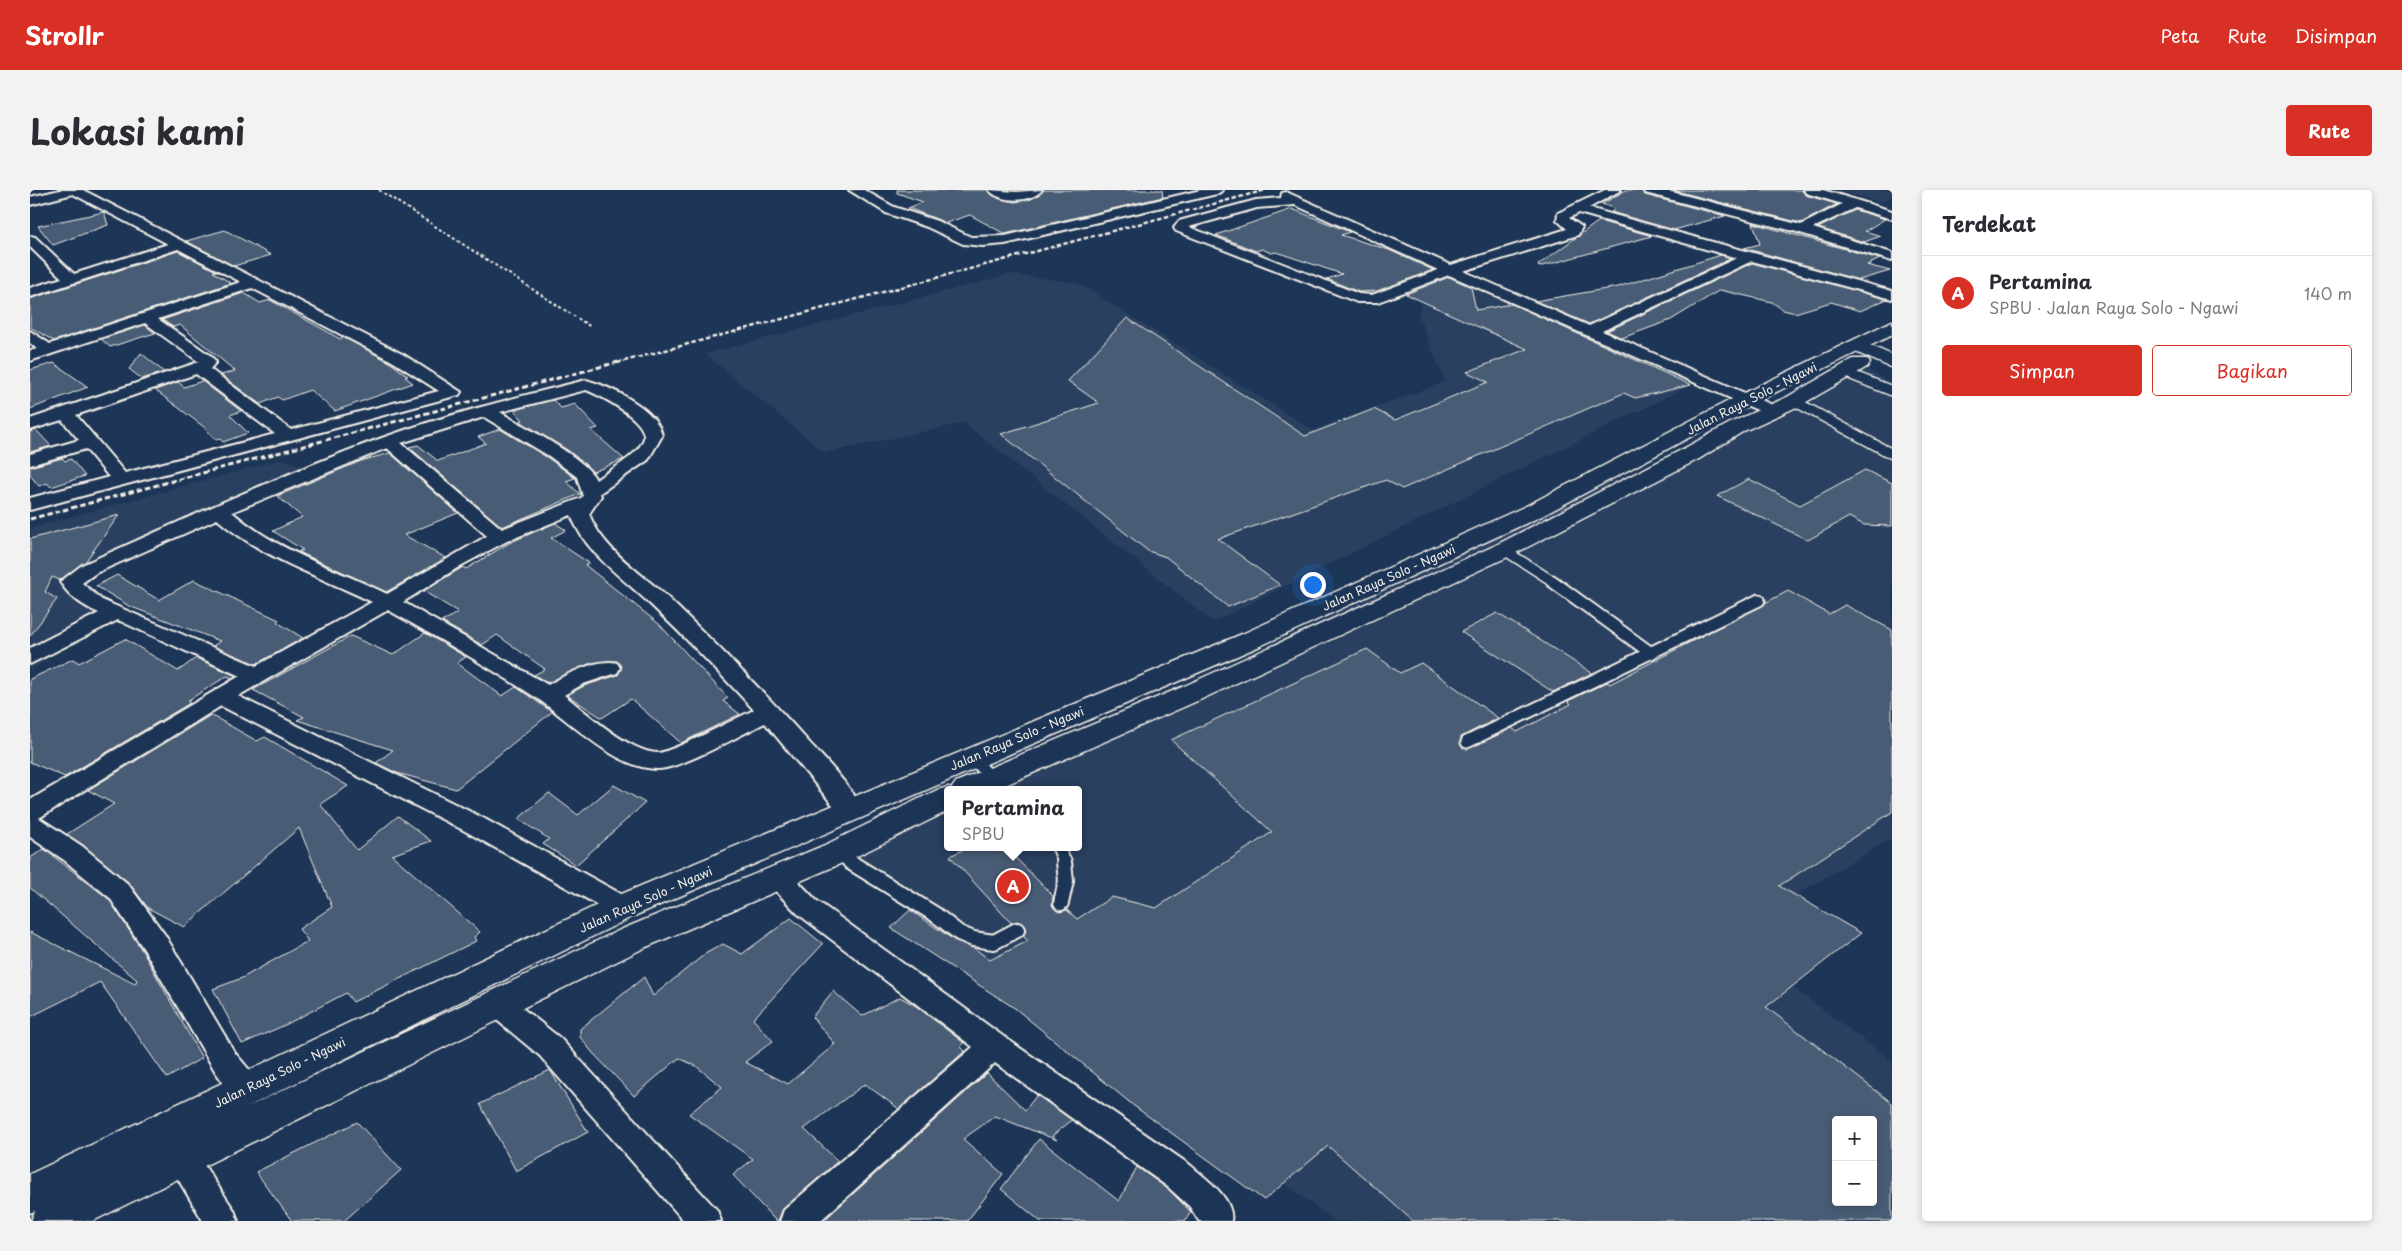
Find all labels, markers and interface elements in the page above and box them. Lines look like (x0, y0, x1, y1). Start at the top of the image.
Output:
text: Strollr (25, 17, 104, 53)
text: Peta (2160, 22, 2199, 49)
text: Rute (2227, 22, 2267, 49)
text: Disimpan (2295, 22, 2377, 49)
text: Lokasi kami (30, 104, 245, 157)
button: Rute (2286, 105, 2372, 156)
text: Terdekat (1942, 207, 2036, 239)
text: Pertamina (1989, 267, 2092, 295)
text: A (1952, 281, 1964, 305)
text: 140 m (2304, 281, 2352, 305)
text: SPBU · Jalan Raya Solo - Ngawi (1989, 295, 2239, 319)
button: Simpan (1942, 345, 2142, 396)
button: Bagikan (2152, 345, 2352, 396)
street label: Jalan Raya Solo - Ngawi (1683, 357, 1820, 439)
street label: Jalan Raya Solo - Ngawi (1319, 540, 1458, 615)
your location (1300, 572, 1326, 598)
street label: Jalan Raya Solo - Ngawi (947, 702, 1086, 775)
popup (944, 786, 1082, 851)
text: Pertamina (962, 793, 1064, 821)
text: SPBU (962, 821, 1005, 845)
street label: Jalan Raya Solo - Ngawi (576, 862, 715, 937)
pin: A (997, 867, 1029, 905)
street label: Jalan Raya Solo - Ngawi (211, 1032, 348, 1112)
map controls (1832, 1116, 1877, 1206)
button: + (1832, 1116, 1877, 1161)
button: − (1832, 1161, 1877, 1206)

